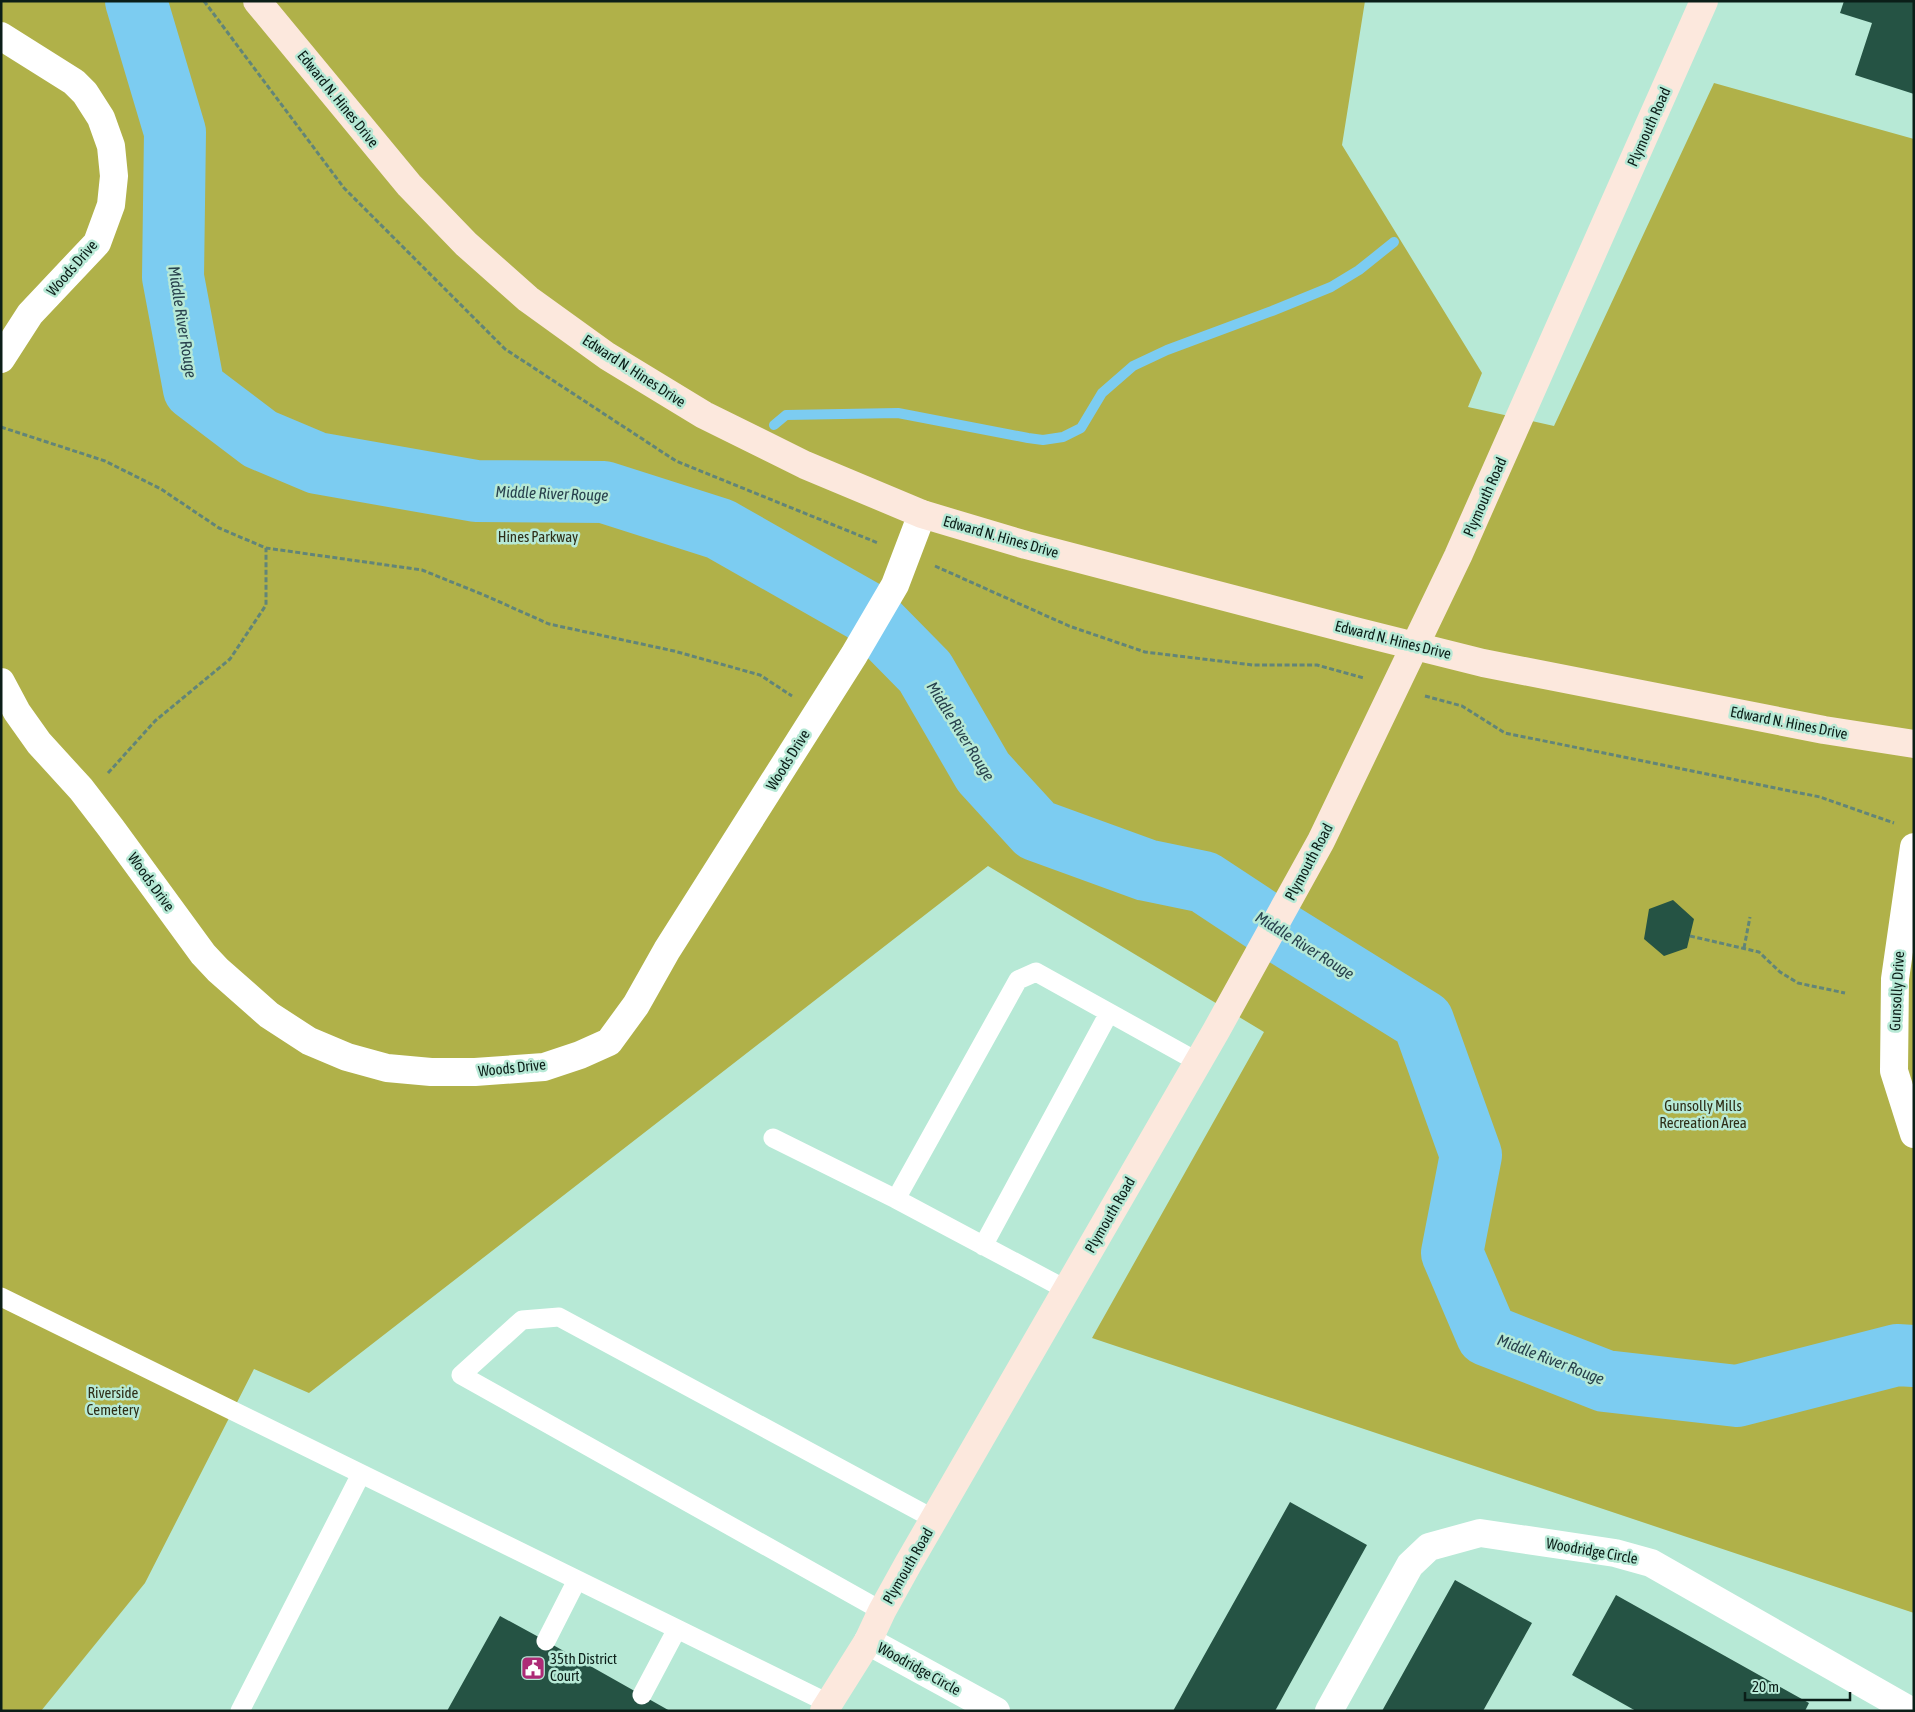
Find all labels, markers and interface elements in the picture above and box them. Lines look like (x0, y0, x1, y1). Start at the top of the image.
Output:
street label: Edward N. Hines Drive (294, 47, 383, 150)
street label: Plymouth Road (1624, 85, 1674, 169)
street label: Woods Drive (43, 236, 100, 299)
water label: Middle River Rouge (164, 265, 201, 379)
street label: Edward N. Hines Drive (580, 331, 689, 410)
street label: Plymouth Road (1460, 455, 1510, 539)
water label: Middle River Rouge (495, 482, 609, 505)
street label: Edward N. Hines Drive (942, 512, 1061, 561)
park label: Hines Parkway (498, 528, 578, 545)
street label: Edward N. Hines Drive (1333, 617, 1453, 662)
water label: Middle River Rouge (923, 678, 999, 784)
street label: Edward N. Hines Drive (1729, 703, 1849, 742)
street label: Woods Drive (762, 726, 813, 793)
street label: Plymouth Road (1281, 820, 1336, 903)
street label: Woods Drive (125, 849, 178, 914)
water label: Middle River Rouge (1252, 907, 1358, 983)
street label: Gunsolly Drive (1886, 950, 1907, 1031)
street label: Woods Drive (477, 1055, 547, 1080)
park label: Gunsolly Mills Recreation Area (1659, 1097, 1747, 1131)
street label: Plymouth Road (1081, 1174, 1138, 1256)
water label: Middle River Rouge (1495, 1330, 1607, 1389)
park label: Riverside Cemetery (87, 1384, 139, 1418)
street label: Plymouth Road (879, 1525, 936, 1607)
street label: Woodridge Circle (1545, 1534, 1639, 1567)
street label: Woodridge Circle (875, 1639, 964, 1698)
place label: 35th District Court (550, 1650, 617, 1684)
public building icon: 35th District Court (520, 1655, 546, 1681)
scale bar (1745, 1670, 1850, 1702)
text: 20 m (1752, 1678, 1779, 1695)

